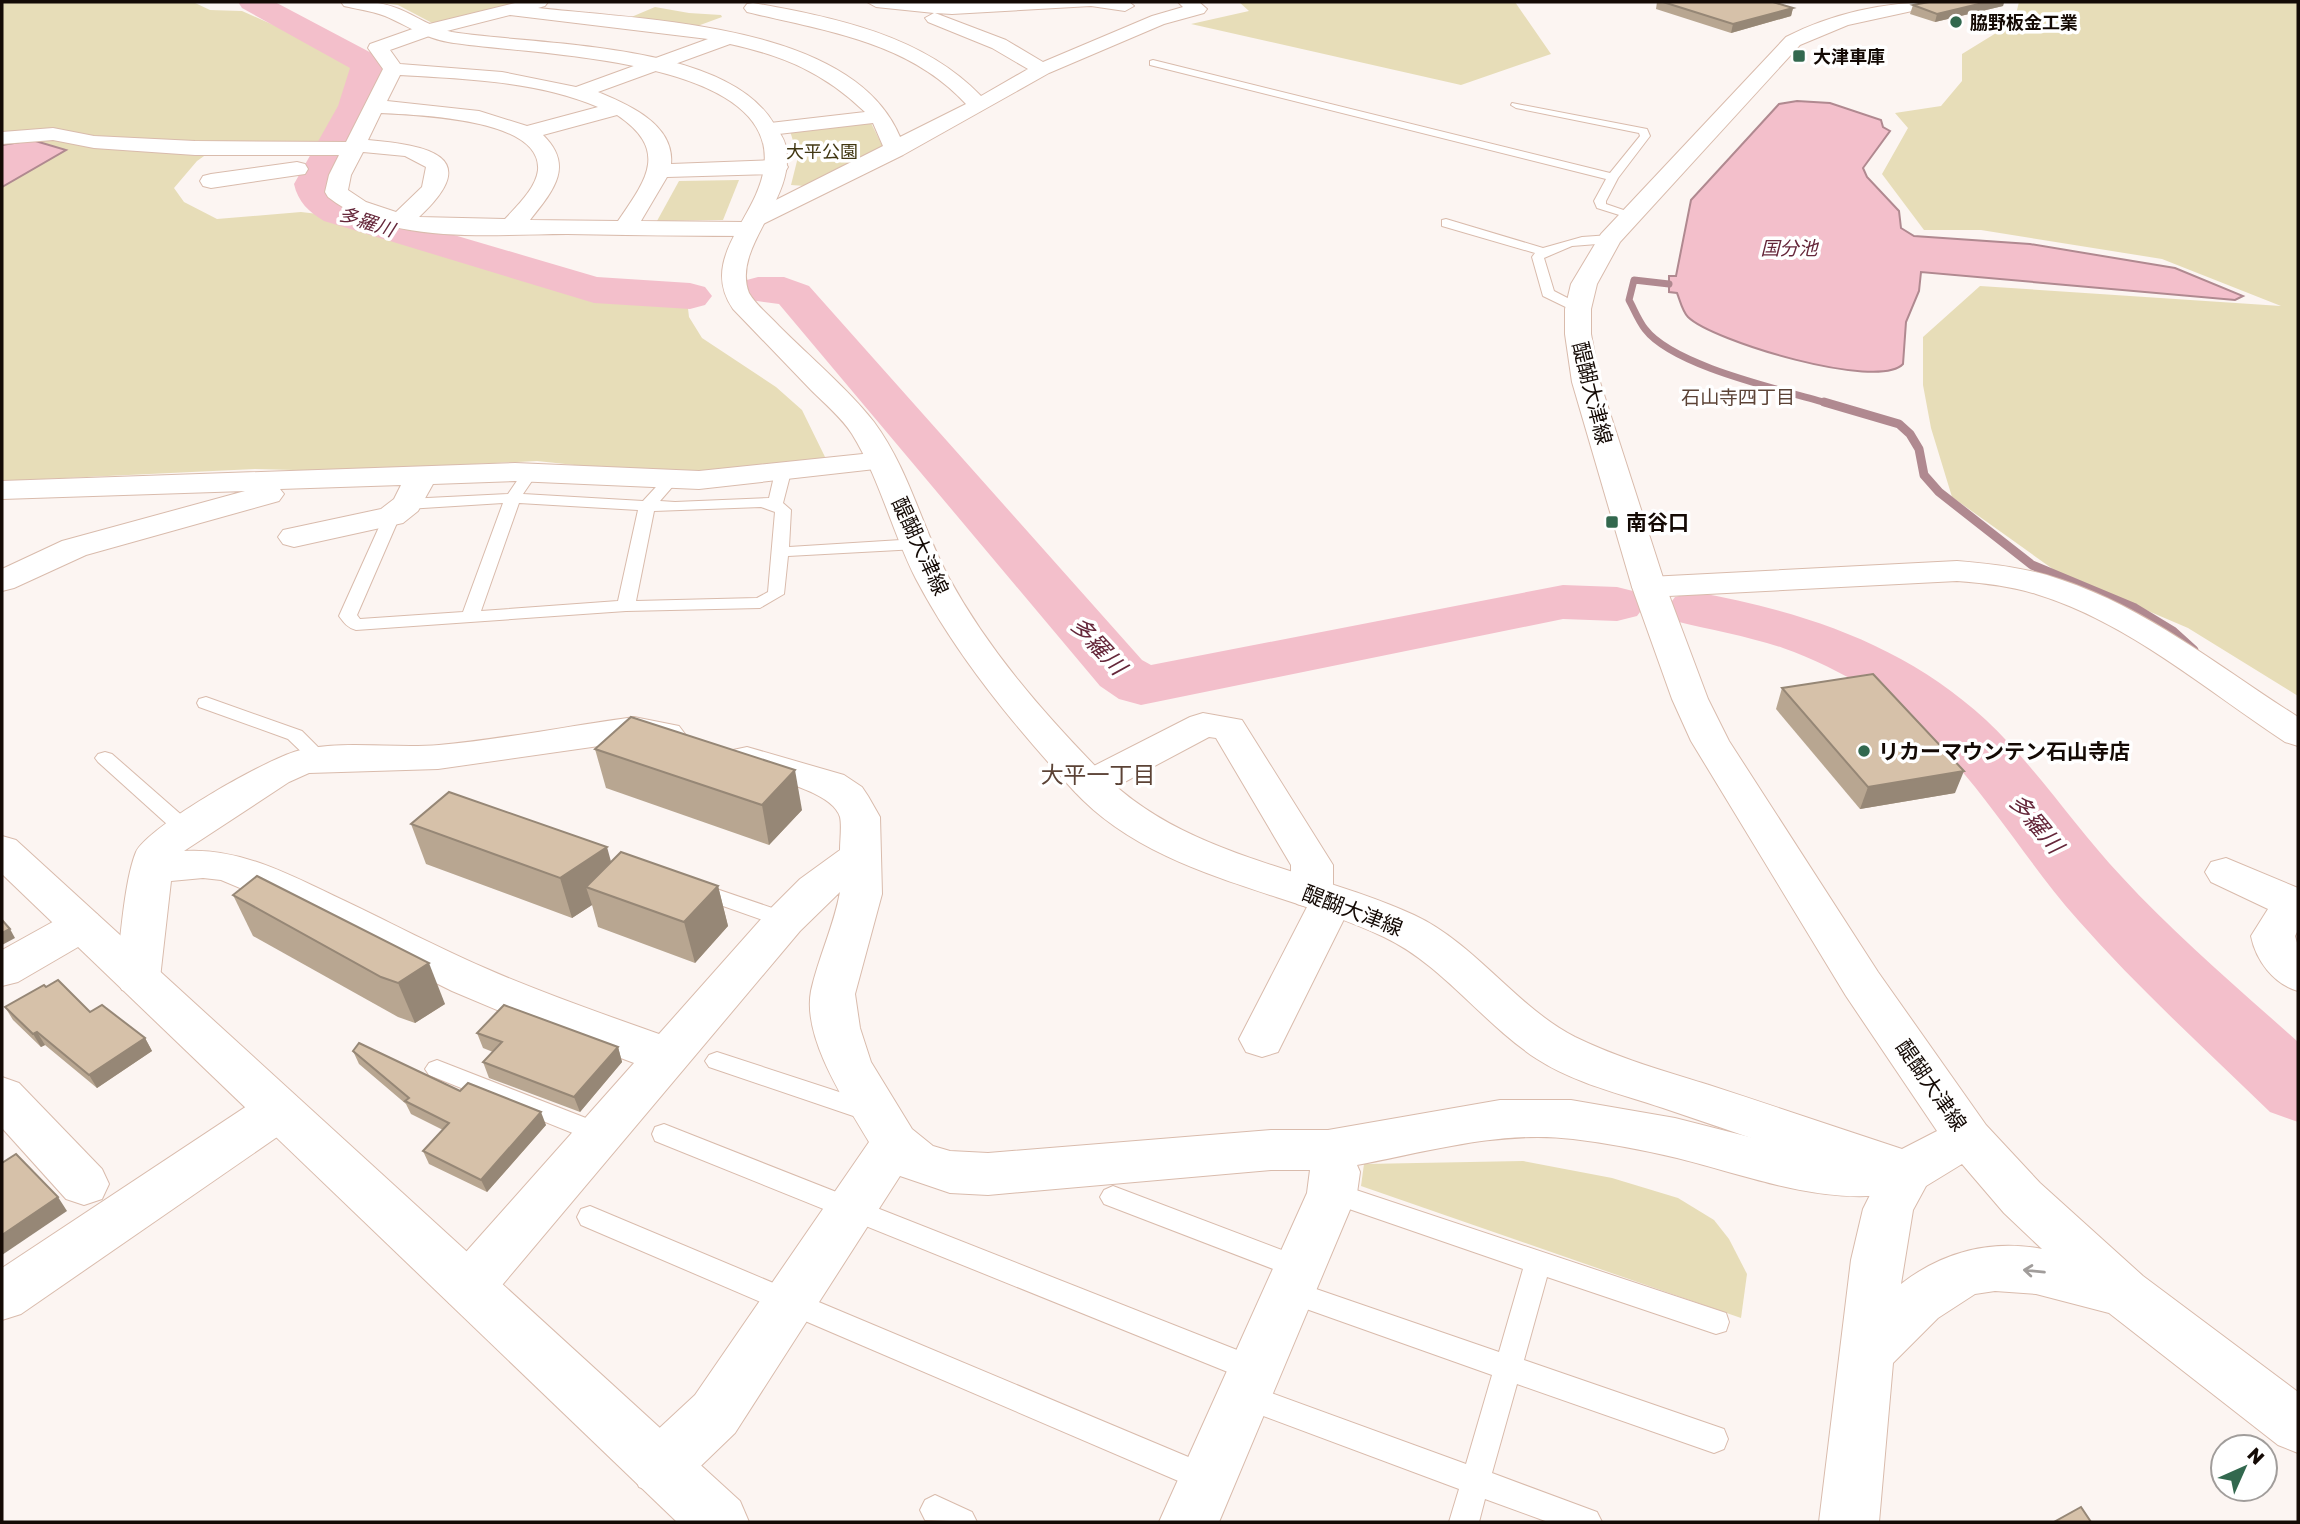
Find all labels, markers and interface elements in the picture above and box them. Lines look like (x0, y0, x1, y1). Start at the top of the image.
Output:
place label: 脇野板金工業 (1970, 11, 2078, 33)
marker: 脇野板金工業 (1948, 14, 1964, 30)
place label: 大津車庫 (1813, 45, 1885, 67)
marker: 大津車庫 (1791, 48, 1807, 64)
park label: 大平公園 (786, 140, 858, 162)
water label: 多羅川 (336, 201, 400, 241)
water label: 国分池 (1760, 236, 1819, 259)
street label: 醍醐大津線 (1568, 339, 1618, 447)
district label: 石山寺四丁目 (1681, 385, 1795, 408)
street label: 醍醐大津線 (887, 493, 955, 599)
place label: 南谷口 (1626, 509, 1689, 535)
marker: 南谷口 (1604, 514, 1620, 530)
water label: 多羅川 (1065, 610, 1135, 682)
place label: リカーマウンテン石山寺店 (1878, 738, 2130, 764)
marker: リカーマウンテン石山寺店 (1856, 743, 1872, 759)
district label: 大平一丁目 (1041, 760, 1156, 788)
water label: 多羅川 (2004, 788, 2072, 861)
street label: 醍醐大津線 (1299, 879, 1407, 941)
street label: 醍醐大津線 (1891, 1035, 1973, 1135)
one-way arrow (2023, 1265, 2046, 1278)
north arrow (2209, 1433, 2279, 1503)
text: N (2243, 1442, 2270, 1469)

